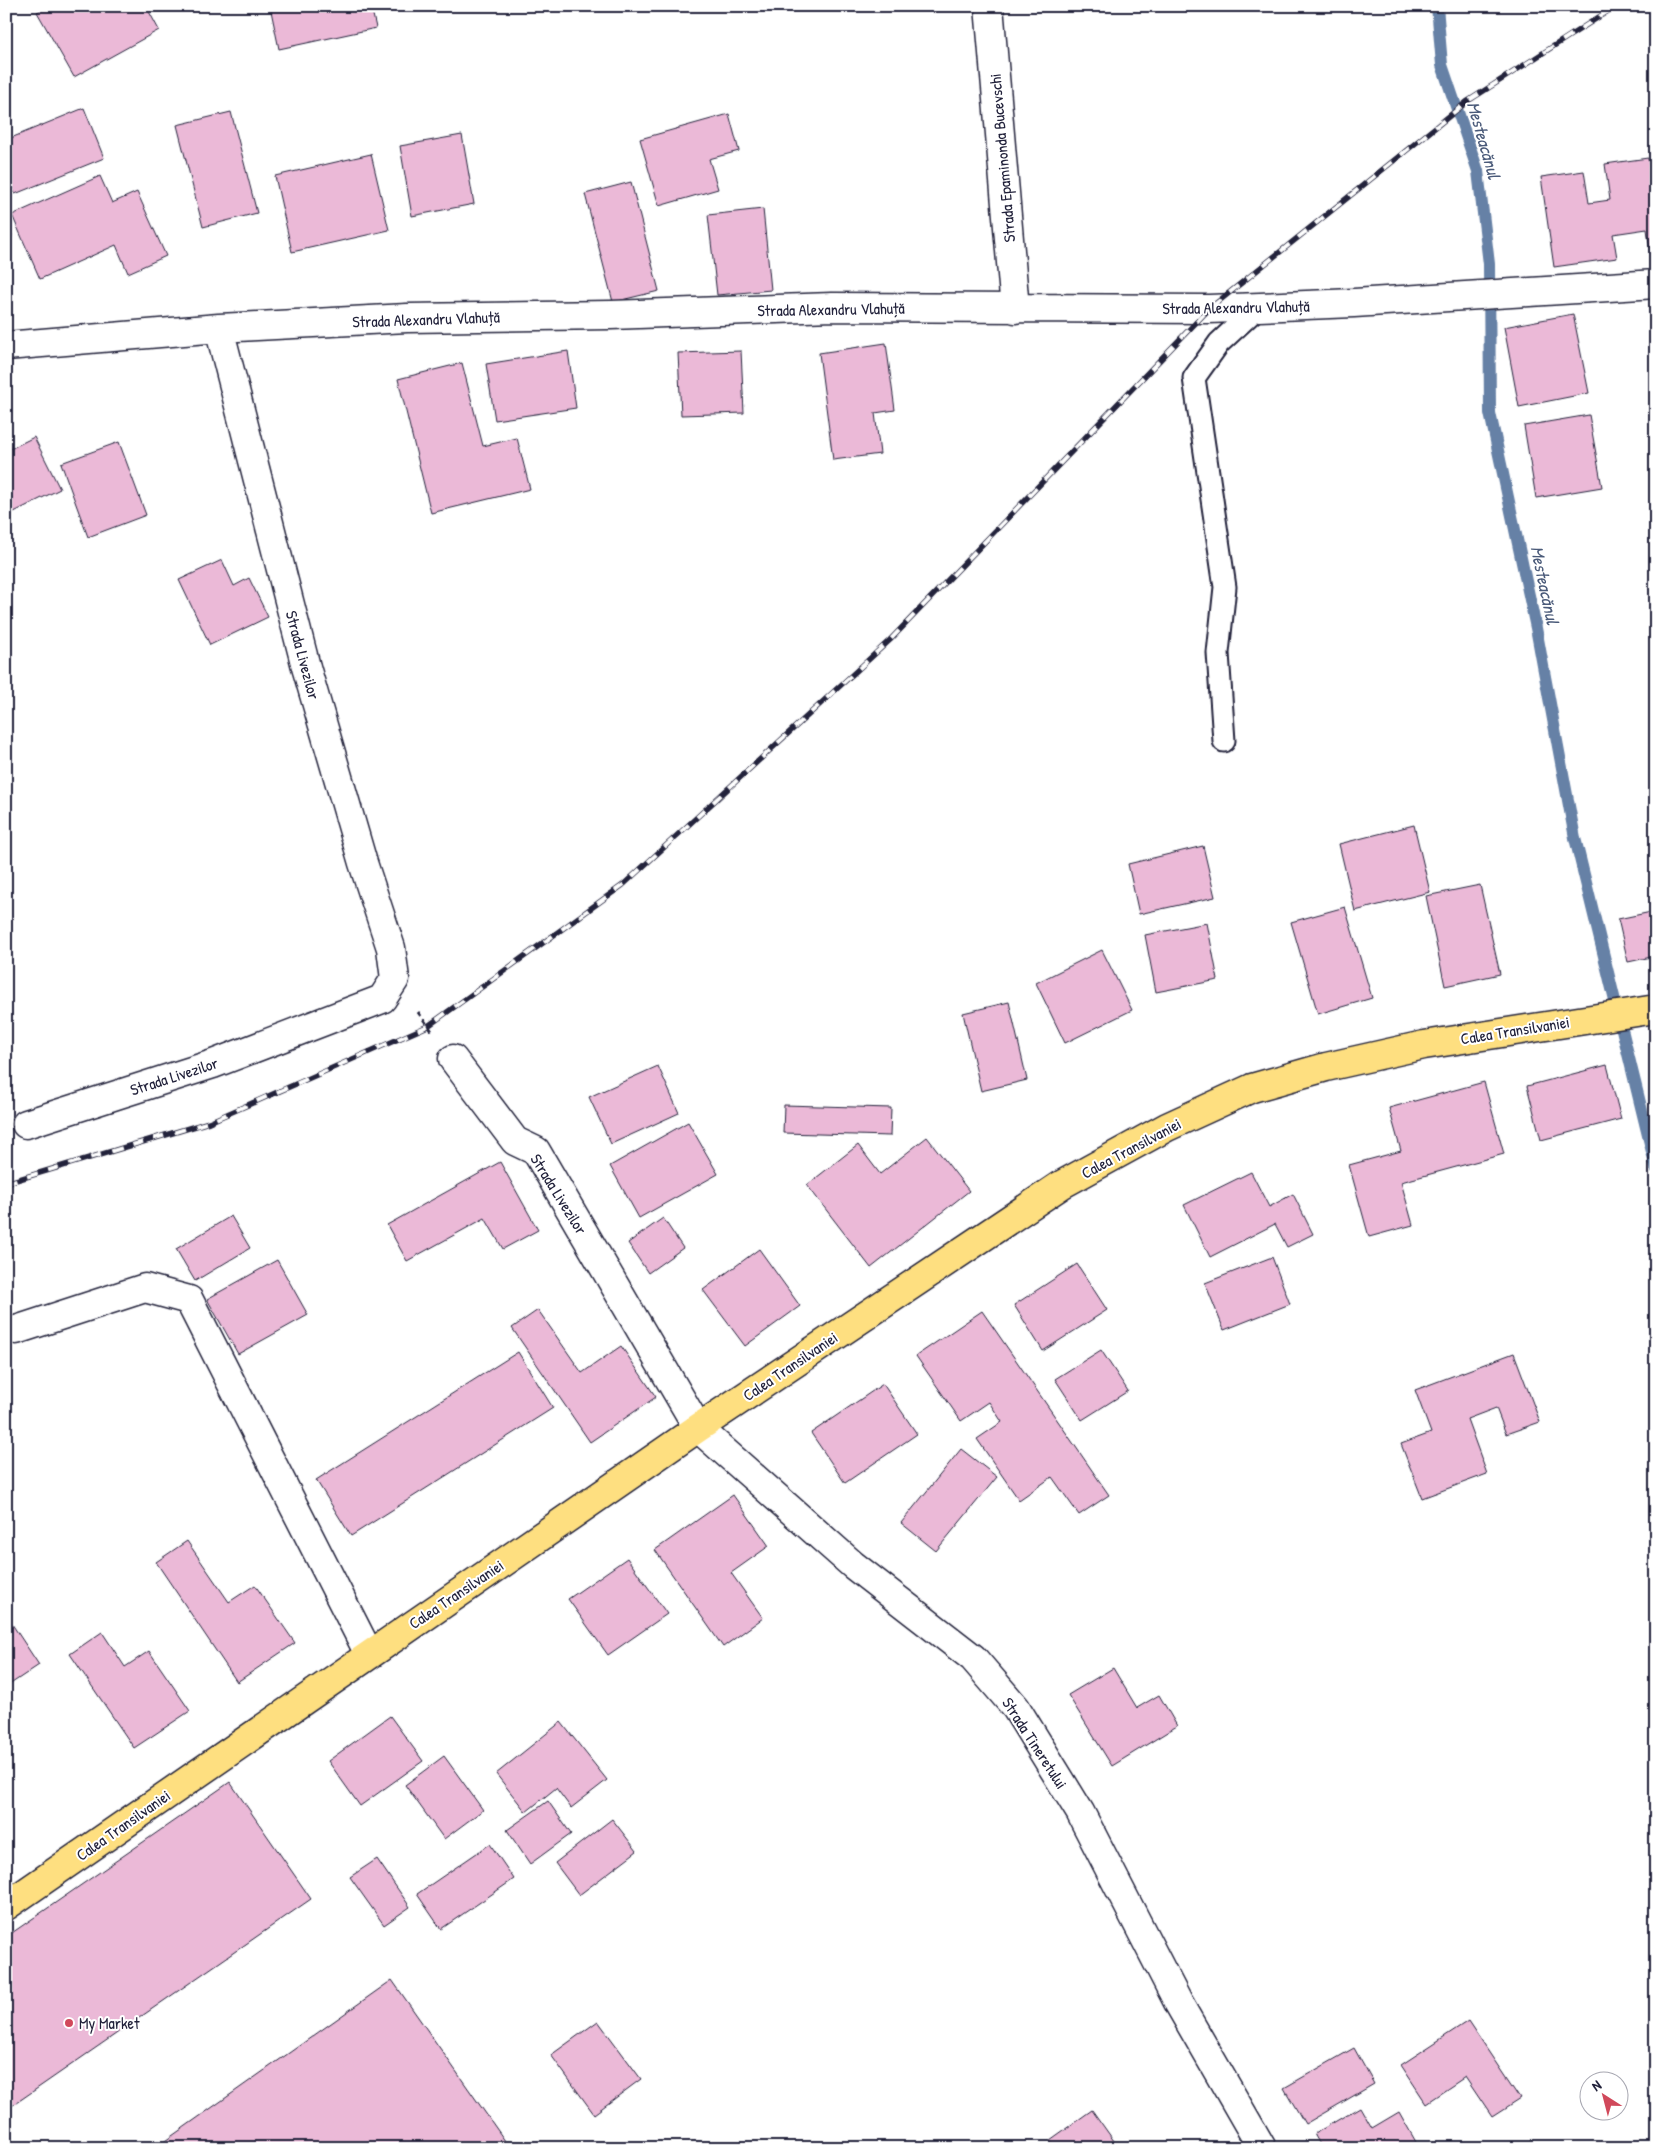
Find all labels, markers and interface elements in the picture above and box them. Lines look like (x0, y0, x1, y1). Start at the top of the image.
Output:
street label: Strada Epaminonda Bucevschi (984, 73, 1020, 243)
water label: Mesteacănul (1461, 98, 1507, 183)
street label: Strada Alexandru Vlahuță (1162, 295, 1310, 319)
street label: Strada Alexandru Vlahuță (757, 297, 905, 321)
street label: Strada Alexandru Vlahuță (352, 305, 500, 333)
water label: Mesteacănul (1525, 544, 1566, 628)
street label: Strada Livezilor (281, 608, 325, 702)
street label: Calea Transilvaniei (1459, 1011, 1571, 1049)
street label: Strada Livezilor (127, 1051, 221, 1101)
street label: Calea Transilvaniei (1077, 1112, 1185, 1184)
street label: Strada Livezilor (526, 1150, 592, 1238)
street label: Calea Transilvaniei (738, 1326, 842, 1406)
street label: Calea Transilvaniei (404, 1554, 508, 1634)
street label: Strada Tineretului (997, 1693, 1073, 1793)
street label: Calea Transilvaniei (72, 1784, 174, 1866)
place label: My Market (79, 2012, 140, 2034)
marker: My Market (63, 2017, 75, 2029)
north arrow (1580, 2072, 1630, 2122)
text: N (1587, 2075, 1605, 2095)

